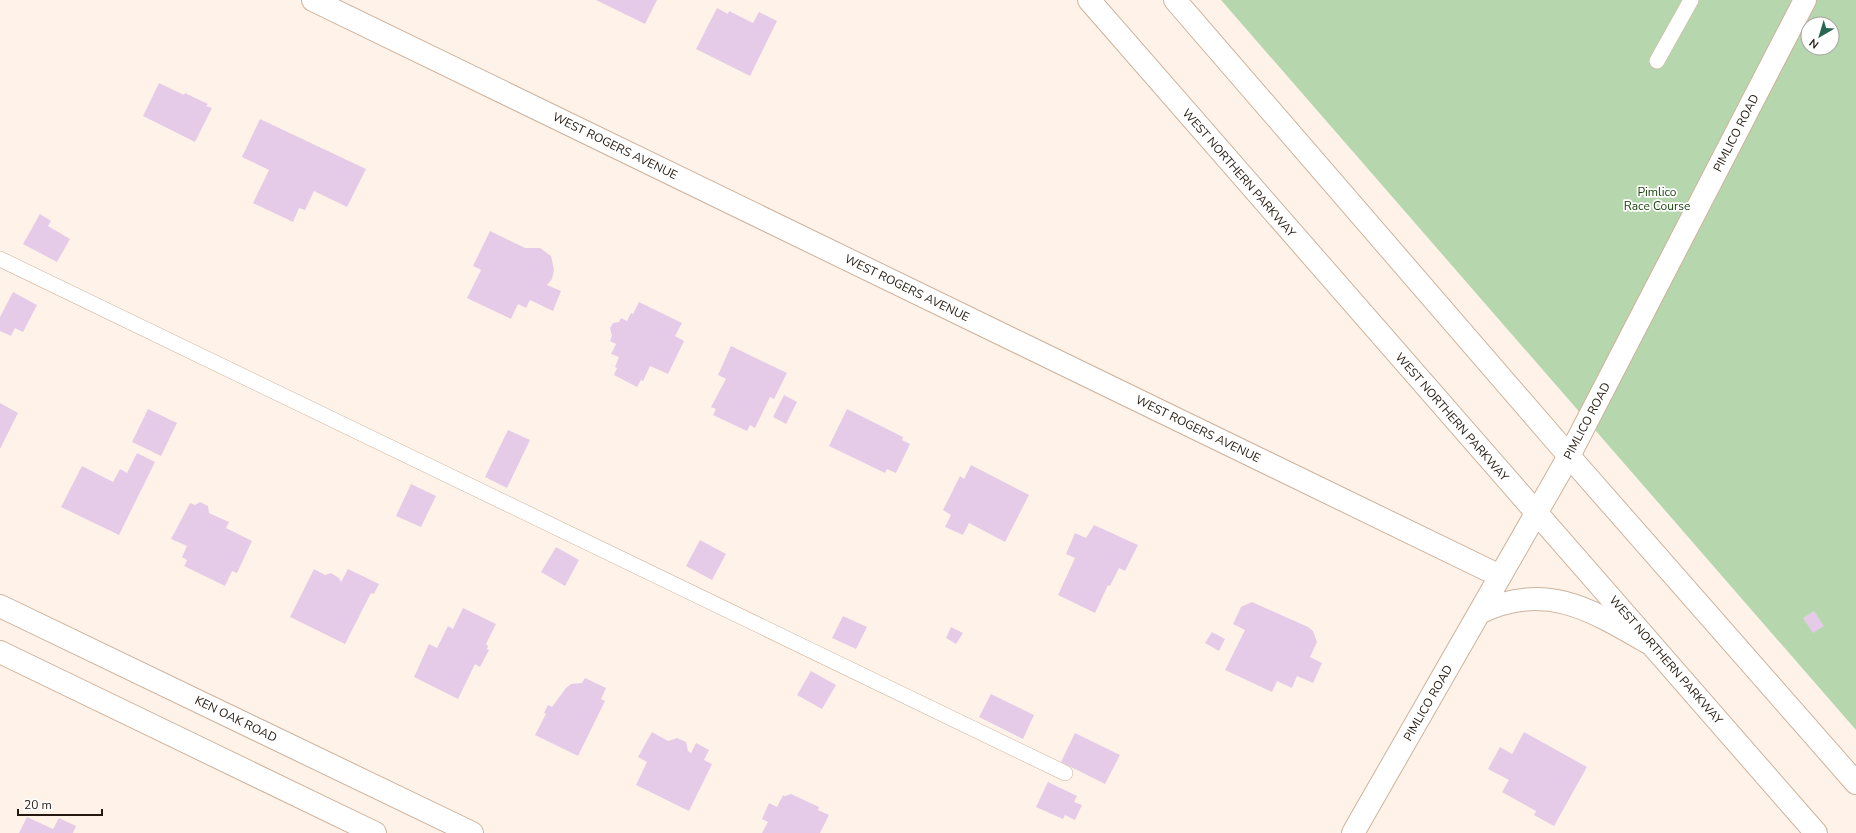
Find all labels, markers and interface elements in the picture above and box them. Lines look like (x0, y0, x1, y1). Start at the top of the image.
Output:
north arrow (1800, 16, 1840, 56)
text: N (1806, 35, 1822, 52)
street label: PIMLICO ROAD (1710, 91, 1763, 175)
street label: WEST NORTHERN PARKWAY (1179, 105, 1300, 241)
street label: WEST ROGERS AVENUE (550, 109, 680, 183)
park label: Pimlico Race Course (1624, 184, 1690, 214)
street label: WEST ROGERS AVENUE (842, 251, 972, 325)
street label: WEST NORTHERN PARKWAY (1392, 349, 1513, 485)
street label: PIMLICO ROAD (1560, 380, 1614, 462)
street label: WEST ROGERS AVENUE (1133, 392, 1263, 466)
street label: WEST NORTHERN PARKWAY (1606, 592, 1727, 728)
street label: PIMLICO ROAD (1400, 662, 1456, 744)
street label: KEN OAK ROAD (192, 692, 280, 746)
scale bar (18, 791, 102, 817)
text: 20 m (24, 797, 52, 813)

